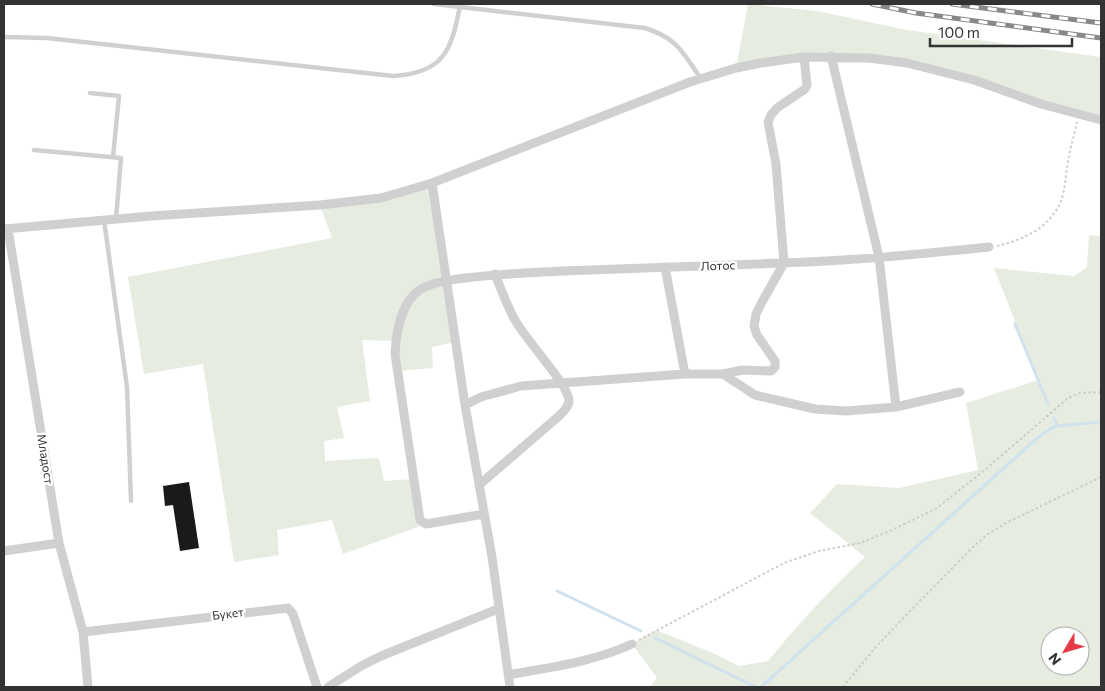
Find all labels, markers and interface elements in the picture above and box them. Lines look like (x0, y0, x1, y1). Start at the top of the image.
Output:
scale bar (930, 15, 1072, 47)
text: 100 m (938, 23, 980, 41)
street label: Лотос (700, 257, 736, 273)
street label: Младост (35, 433, 57, 485)
street label: Букет (211, 604, 245, 622)
north arrow (1040, 626, 1090, 676)
text: N (1044, 650, 1064, 669)

